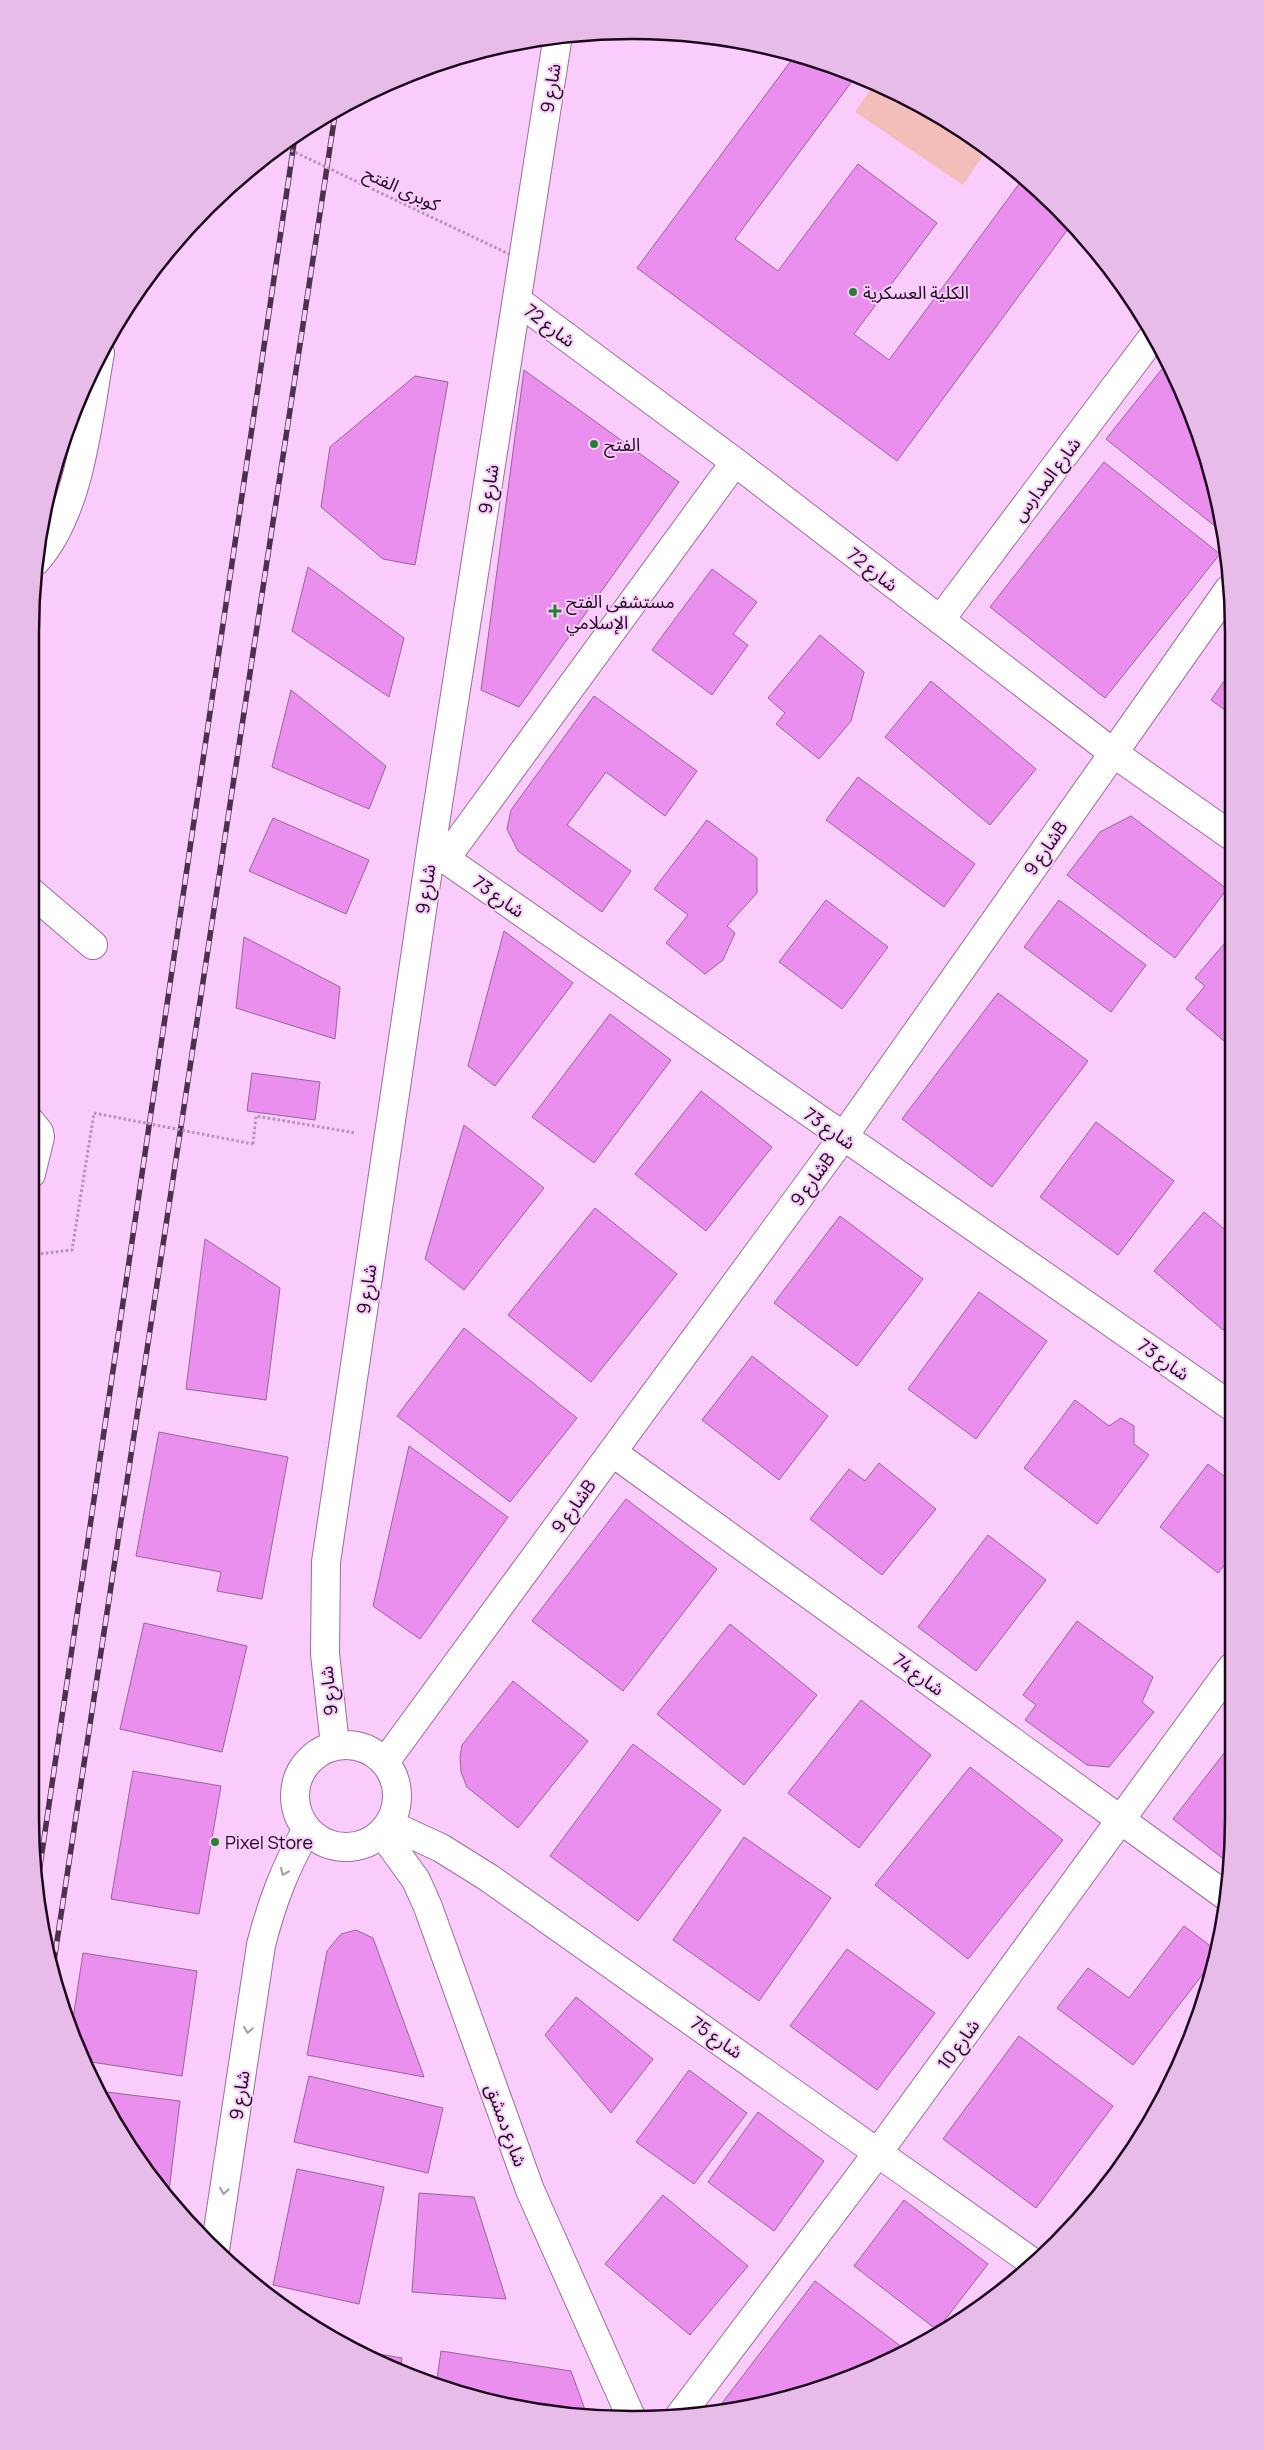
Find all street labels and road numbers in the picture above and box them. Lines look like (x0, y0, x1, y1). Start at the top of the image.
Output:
street label: شارع 9 (534, 62, 569, 115)
street label: كوبرى الفتح (359, 160, 444, 218)
street label: شارع 72 (518, 298, 580, 354)
street label: شارع المدارس (1006, 432, 1088, 528)
street label: شارع 9 (472, 463, 507, 516)
street label: شارع 72 (841, 542, 903, 599)
street label: شارع 9B (1018, 816, 1075, 882)
street label: شارع 9 (410, 863, 443, 916)
street label: شارع 73 (467, 870, 530, 925)
street label: شارع 73 (798, 1102, 861, 1157)
street label: شارع 9B (784, 1147, 842, 1212)
street label: شارع 9 (351, 1263, 384, 1316)
street label: شارع 73 (1132, 1333, 1195, 1388)
street label: شارع 9B (545, 1474, 603, 1539)
street label: شارع 74 (887, 1647, 949, 1703)
street label: شارع 9 (313, 1665, 346, 1717)
street label: شارع 75 (685, 2011, 748, 2066)
street label: شارع 10 (932, 2014, 987, 2076)
street label: شارع 9 (223, 2069, 258, 2122)
street label: شارع دمشق (478, 2080, 533, 2171)

